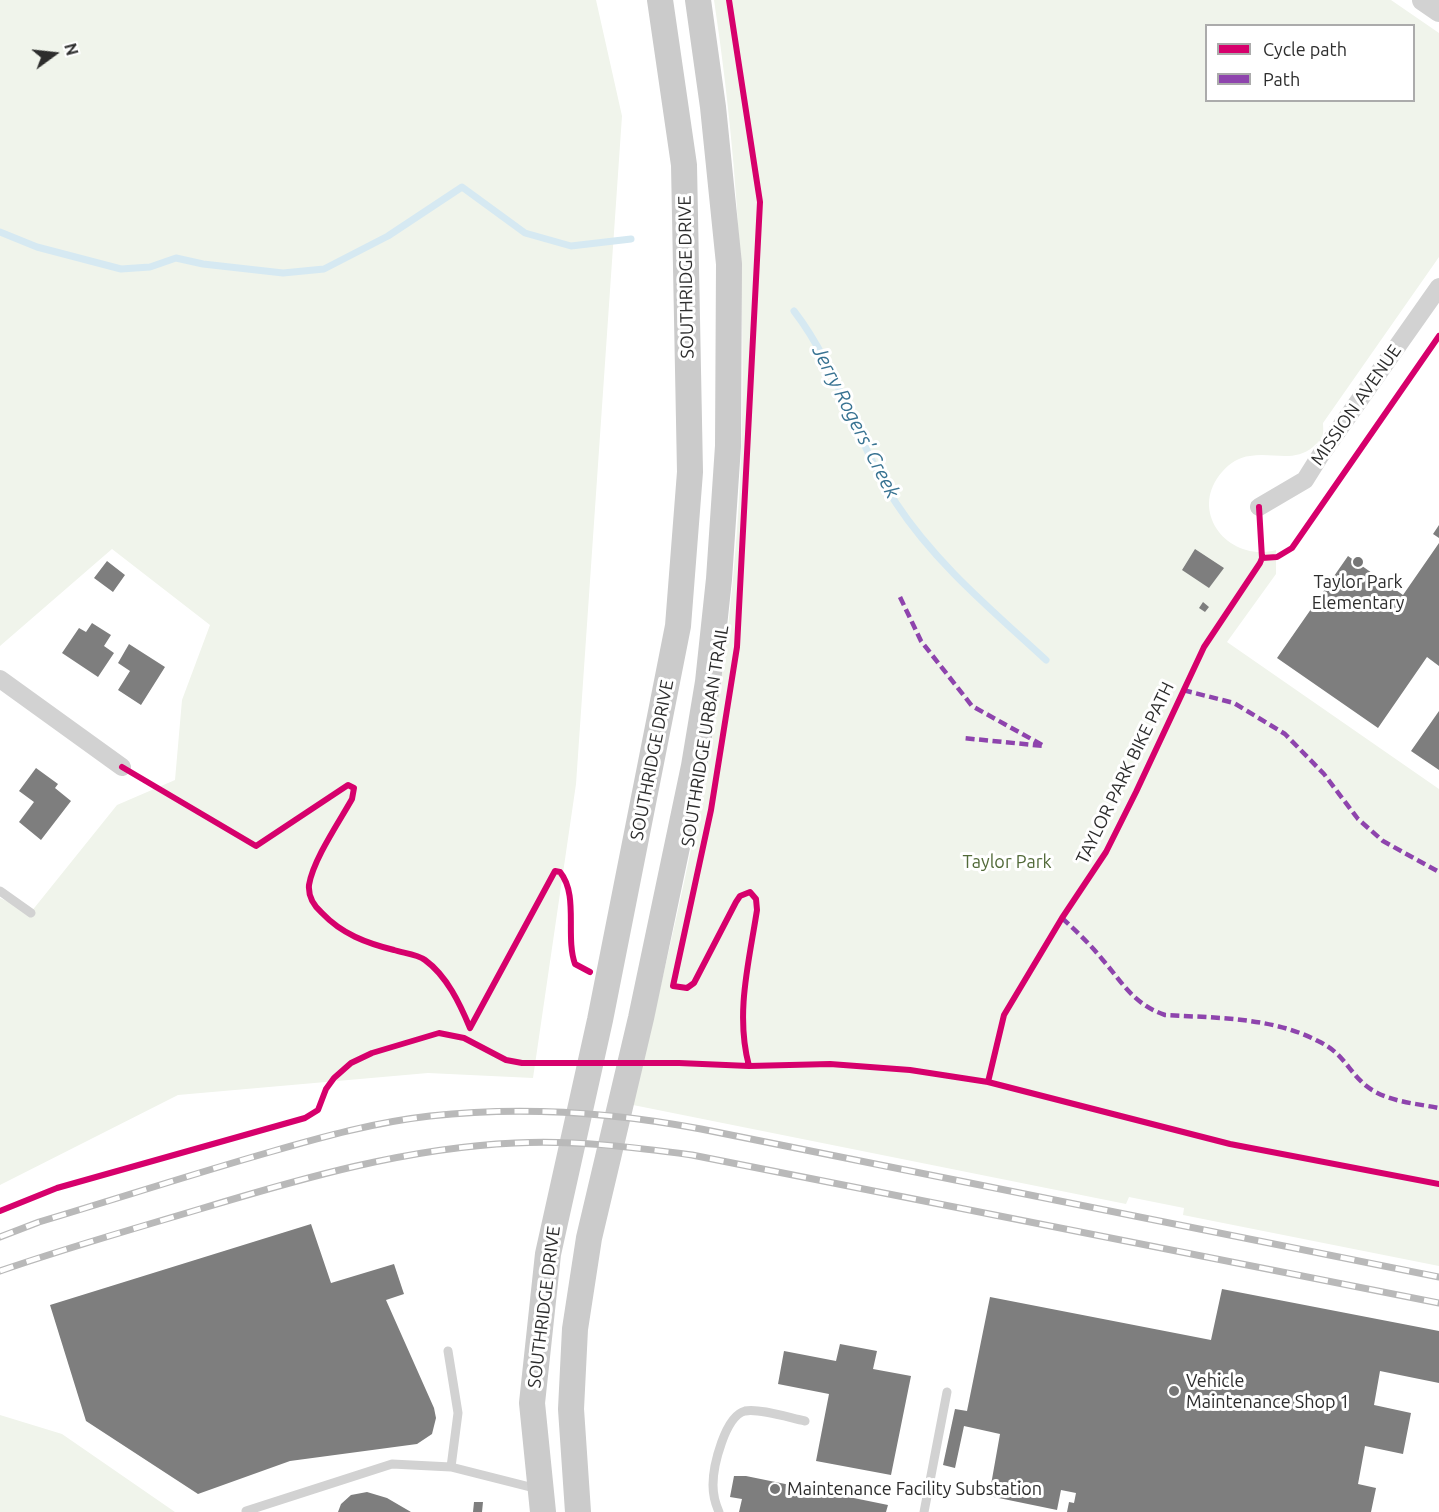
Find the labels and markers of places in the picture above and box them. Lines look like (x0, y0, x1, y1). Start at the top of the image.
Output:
marker: Taylor Park Elementary (1351, 555, 1365, 569)
place label: Taylor Park Elementary (1312, 571, 1404, 614)
place label: Vehicle Maintenance Shop 1 (1186, 1370, 1350, 1412)
marker: Vehicle Maintenance Shop 1 (1167, 1384, 1181, 1398)
place label: Maintenance Facility Substation (787, 1478, 1042, 1500)
marker: Maintenance Facility Substation (768, 1482, 782, 1496)

